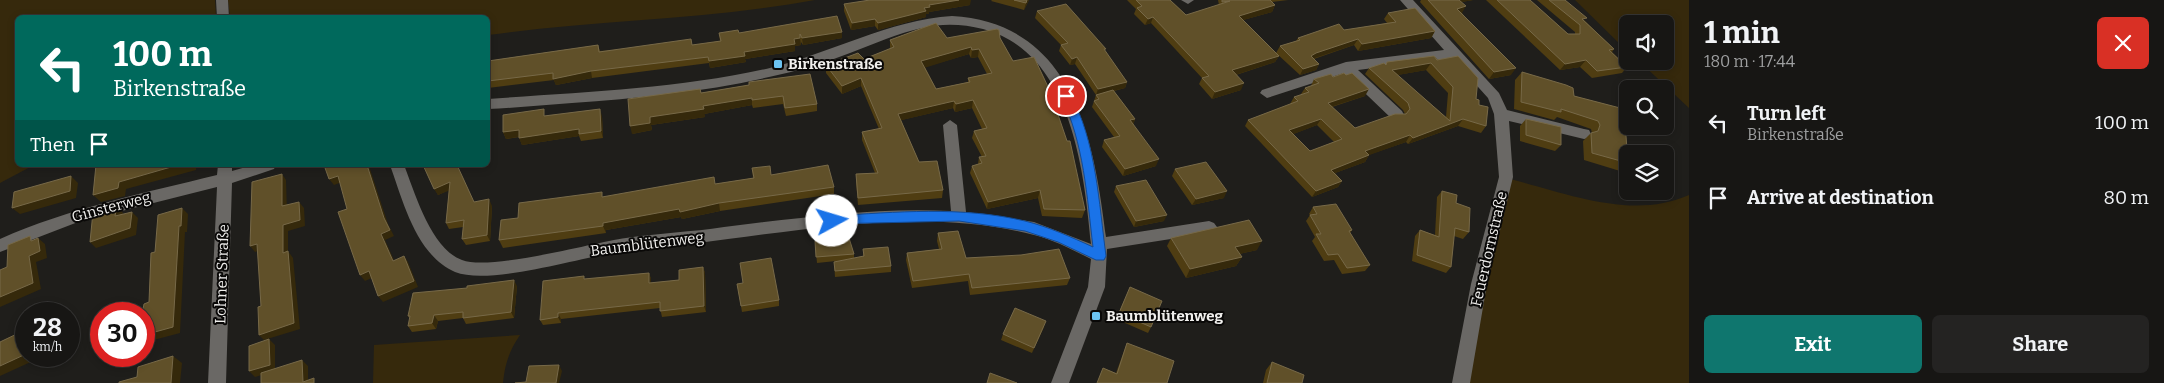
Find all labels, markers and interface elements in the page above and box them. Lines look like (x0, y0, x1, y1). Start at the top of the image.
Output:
map controls (1619, 15, 1674, 200)
button: sound (1619, 15, 1674, 70)
text: 1 min (1704, 15, 1780, 51)
button: close (2097, 17, 2149, 69)
text: 100 m (113, 33, 212, 75)
icon: left (30, 35, 95, 100)
text: 180 m · 17:44 (1704, 52, 1795, 71)
place label: Birkenstraße (788, 55, 882, 73)
marker: Birkenstraße (772, 58, 784, 70)
text: Birkenstraße (113, 75, 246, 102)
pin (1045, 75, 1087, 117)
button: search (1619, 80, 1674, 135)
icon: arrive (1052, 82, 1080, 110)
text: Turn left (1747, 102, 1826, 125)
icon: left (1704, 109, 1732, 137)
text: 100 m (2095, 111, 2149, 134)
text: Birkenstraße (1747, 125, 1844, 144)
icon: arrive (85, 130, 113, 158)
text: Then (30, 133, 75, 156)
button: layers (1619, 145, 1674, 200)
icon: arrive (1704, 184, 1732, 212)
text: Arrive at destination (1747, 186, 1934, 209)
text: 80 m (2103, 186, 2149, 209)
street label: Ginsterweg (70, 188, 152, 226)
street label: Feuerdornstraße (1467, 190, 1511, 308)
position arrow (805, 194, 857, 246)
street label: Lohner Straße (211, 224, 233, 324)
street label: Baumblütenweg (589, 228, 705, 260)
speed limit sign: 30 (90, 302, 155, 367)
place label: Baumblütenweg (1106, 307, 1223, 325)
marker: Baumblütenweg (1090, 310, 1102, 322)
text: 28 (33, 313, 62, 343)
button: Exit (1704, 315, 1922, 373)
button: Share (1932, 315, 2149, 373)
text: km/h (33, 340, 62, 354)

